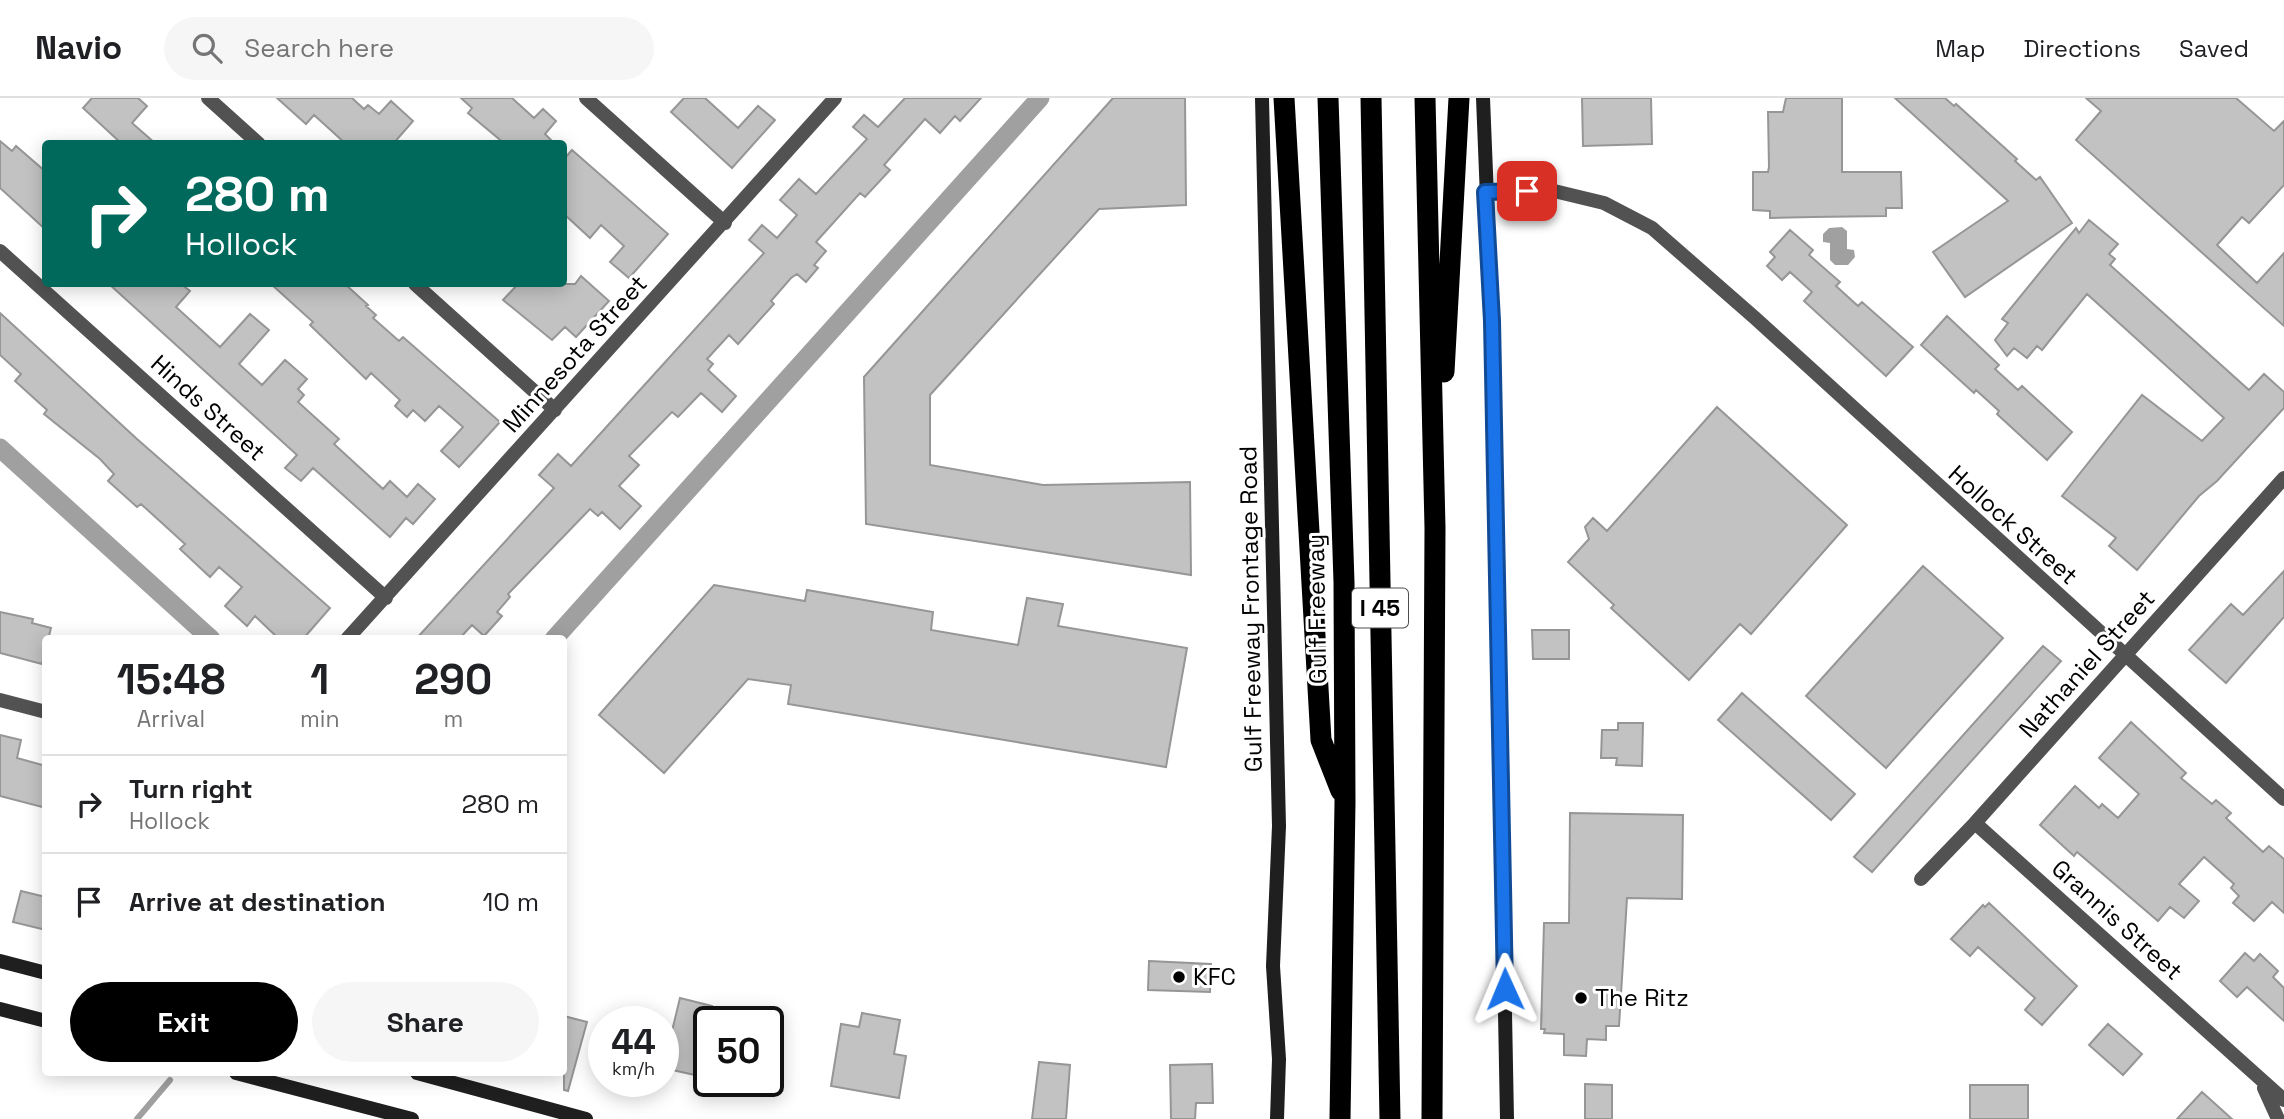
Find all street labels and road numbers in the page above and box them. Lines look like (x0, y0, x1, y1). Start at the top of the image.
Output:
street label: Minnesota Street (496, 268, 654, 439)
street label: Hinds Street (144, 348, 272, 467)
street label: Gulf Freeway Frontage Road (1232, 446, 1269, 772)
street label: Hollock Street (1942, 458, 2085, 591)
street label: Gulf Freeway (1300, 534, 1333, 684)
street label: Nathaniel Street (2012, 583, 2161, 744)
road number: I 45 (1352, 588, 1408, 628)
street label: Grannis Street (2045, 853, 2189, 987)

